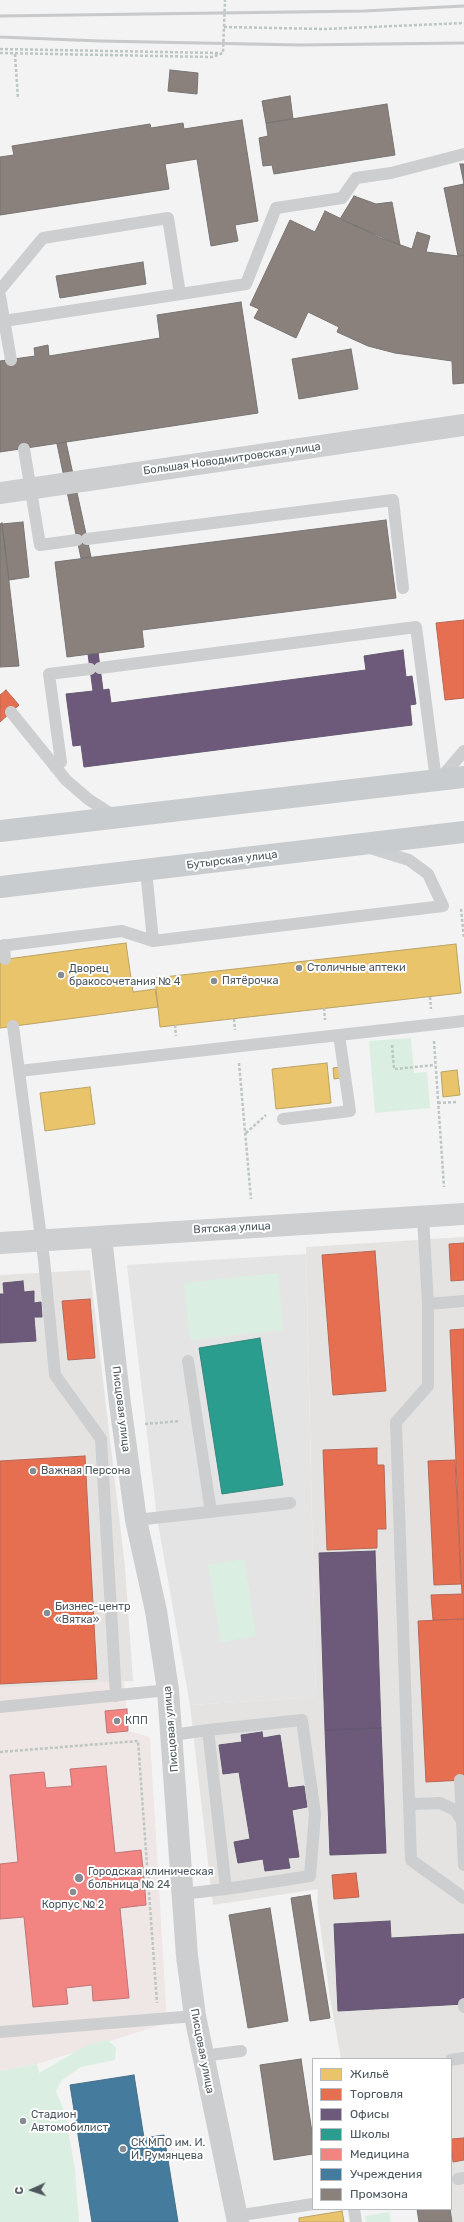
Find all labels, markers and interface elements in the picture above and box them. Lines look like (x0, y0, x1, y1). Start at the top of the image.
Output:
street label: Большая Новодмитровская улица (142, 440, 322, 478)
street label: Бутырская улица (186, 848, 278, 872)
place label: Столичные аптеки (307, 961, 406, 975)
place label: Дворец бракосочетания № 4 (69, 962, 181, 988)
marker: Столичные аптеки (294, 963, 304, 973)
marker: Дворец бракосочетания № 4 (56, 970, 66, 980)
place label: Пятёрочка (222, 974, 279, 988)
marker: Пятёрочка (209, 976, 219, 986)
street label: Вятская улица (193, 1219, 271, 1237)
street label: Писцовая улица (109, 1365, 133, 1453)
place label: Важная Персона (41, 1464, 130, 1478)
marker: Важная Персона (28, 1466, 38, 1476)
place label: Бизнес-центр «Вятка» (55, 1600, 130, 1626)
marker: Бизнес-центр «Вятка» (42, 1608, 52, 1618)
street label: Писцовая улица (161, 1685, 181, 1773)
place label: КПП (125, 1714, 148, 1728)
marker: КПП (112, 1716, 122, 1726)
place label: Городская клиническая больница № 24 (88, 1865, 214, 1891)
marker: Городская клиническая больница № 24 (73, 1872, 85, 1884)
marker: Корпус № 2 (68, 1887, 78, 1897)
place label: Корпус № 2 (42, 1898, 104, 1912)
street label: Писцовая улица (187, 2007, 217, 2095)
legend (312, 2058, 452, 2210)
text: Жильё (350, 2067, 389, 2081)
text: Торговля (350, 2087, 403, 2101)
text: Офисы (350, 2107, 389, 2121)
place label: Стадион Автомобилист (31, 2108, 108, 2134)
marker: Стадион Автомобилист (18, 2116, 28, 2126)
text: Школы (350, 2127, 390, 2141)
place label: СК МПО им. И. И. Румянцева (131, 2136, 205, 2162)
marker: СК МПО им. И. И. Румянцева (118, 2144, 128, 2154)
text: Медицина (350, 2147, 409, 2161)
text: Учреждения (350, 2167, 422, 2181)
north arrow (12, 2170, 52, 2210)
text: С (13, 2186, 26, 2195)
text: Промзона (350, 2187, 408, 2201)

